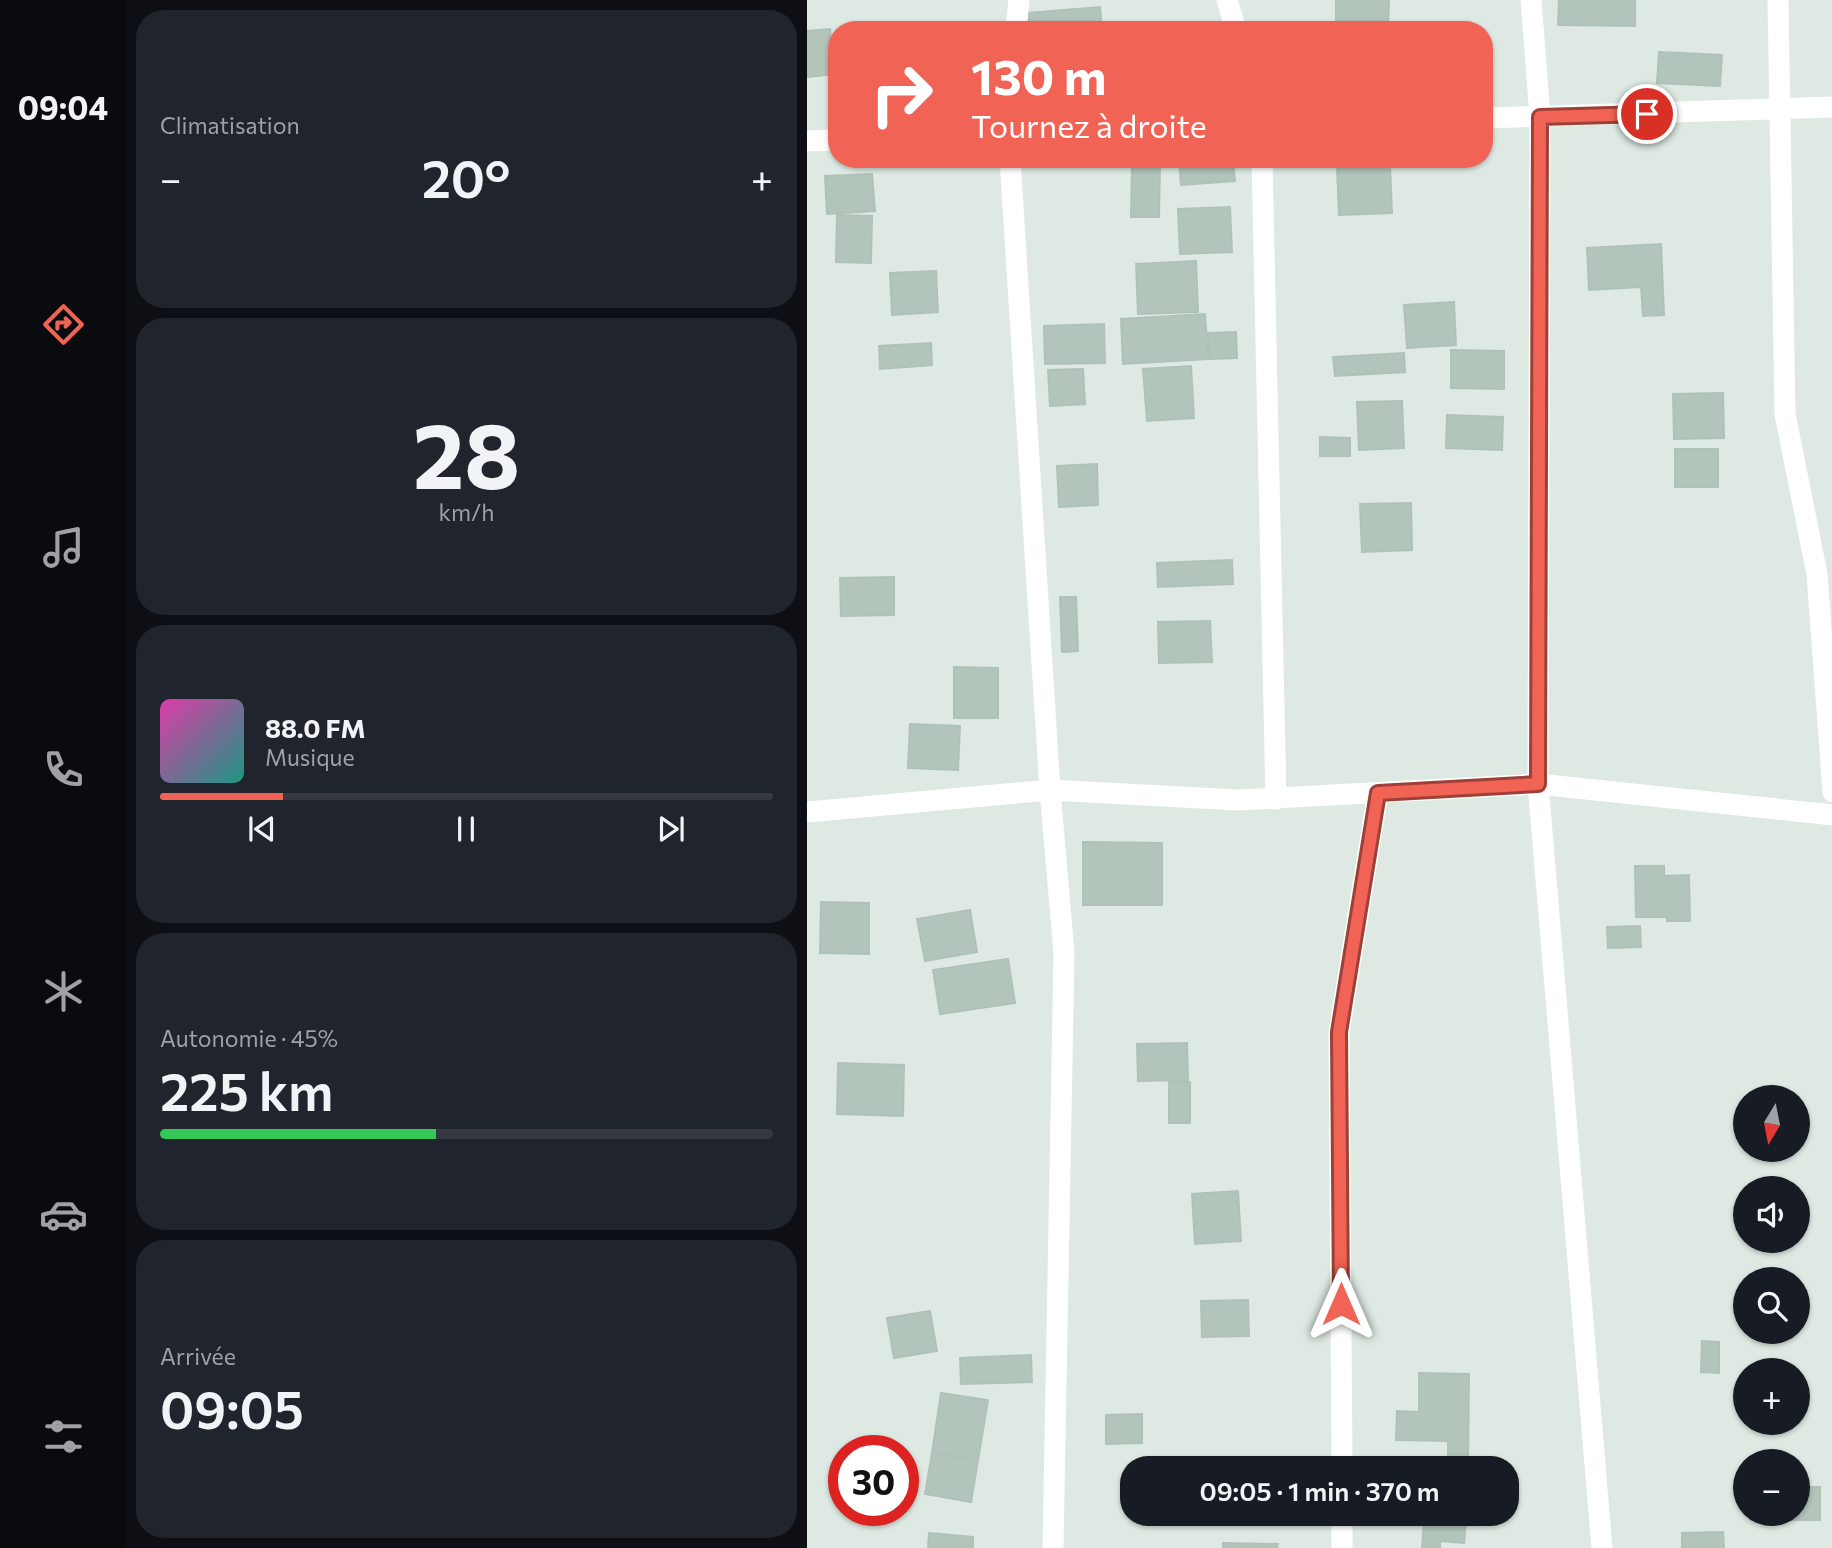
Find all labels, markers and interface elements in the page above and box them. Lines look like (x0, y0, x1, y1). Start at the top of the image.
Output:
text: 130 m (971, 45, 1106, 105)
icon: right (856, 49, 947, 140)
pin (1617, 84, 1677, 144)
text: 09:04 (18, 87, 108, 127)
icon: arrive (1628, 95, 1666, 133)
text: Tournez à droite (971, 105, 1207, 145)
text: Climatisation (160, 111, 300, 139)
text: 20° (422, 145, 511, 209)
text: − (160, 154, 182, 201)
text: + (751, 154, 773, 201)
icon: directions (39, 300, 88, 349)
text: 28 (413, 396, 520, 508)
text: km/h (439, 498, 494, 526)
icon: music (39, 523, 88, 572)
text: 88.0 FM (265, 712, 366, 743)
text: Musique (265, 743, 355, 771)
icon: phone (39, 745, 88, 794)
icon: previous (243, 810, 281, 848)
icon: pause (447, 810, 485, 848)
icon: next (652, 810, 690, 848)
icon: climate (39, 967, 88, 1016)
text: Autonomie · 45% (160, 1024, 338, 1052)
text: 225 km (160, 1058, 333, 1122)
north arrow (1733, 1085, 1810, 1162)
map controls (1733, 1085, 1810, 1526)
button: sound (1733, 1176, 1810, 1253)
icon: car (39, 1190, 88, 1239)
position arrow (1304, 1267, 1378, 1341)
button: search (1733, 1267, 1810, 1344)
text: Arrivée (160, 1342, 236, 1370)
button: + (1733, 1358, 1810, 1435)
text: 09:05 (160, 1376, 304, 1440)
icon: filters (39, 1412, 88, 1461)
speed limit sign: 30 (828, 1435, 919, 1526)
button: − (1733, 1449, 1810, 1526)
text: 09:05 · 1 min · 370 m (1199, 1475, 1440, 1506)

